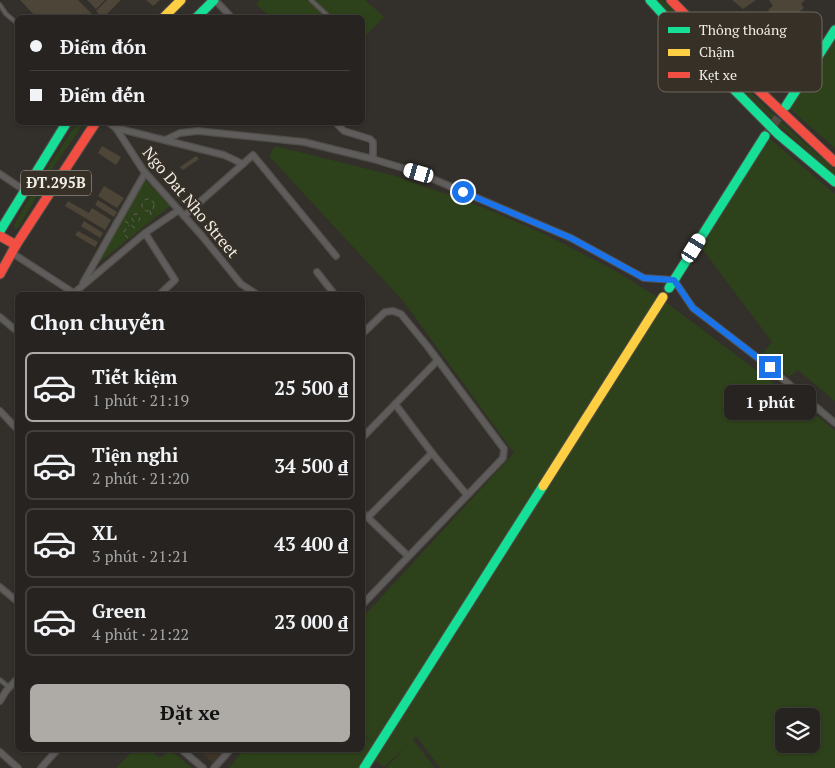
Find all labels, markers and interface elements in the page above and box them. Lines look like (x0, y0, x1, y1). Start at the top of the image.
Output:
legend (658, 12, 822, 92)
text: Thông thoáng (699, 20, 787, 39)
text: Điểm đón (60, 34, 146, 59)
text: Chậm (699, 42, 735, 61)
text: Kẹt xe (699, 65, 737, 84)
text: Điểm đến (60, 82, 145, 107)
street label: Ngo Dat Nho Street (138, 142, 244, 262)
car (402, 162, 435, 184)
road number: ĐT.295B (21, 170, 91, 196)
route start (452, 181, 474, 203)
car (679, 231, 708, 265)
text: Chọn chuyến (30, 307, 165, 336)
route end (759, 356, 781, 378)
text: Tiết kiệm (92, 364, 177, 389)
icon: car (32, 365, 77, 410)
text: 25 500 ₫ (274, 375, 348, 400)
callout: 1 phút (724, 384, 816, 420)
text: 1 phút · 21:19 (92, 389, 189, 411)
text: 1 phút (745, 391, 795, 413)
text: Tiện nghi (92, 442, 178, 467)
icon: car (32, 443, 77, 488)
text: 34 500 ₫ (274, 453, 348, 478)
text: 2 phút · 21:20 (92, 467, 189, 489)
text: XL (92, 520, 117, 545)
icon: car (32, 521, 77, 566)
text: 43 400 ₫ (274, 531, 348, 556)
text: 3 phút · 21:21 (92, 545, 189, 567)
text: Green (92, 598, 146, 623)
icon: car (32, 599, 77, 644)
text: 23 000 ₫ (274, 609, 348, 634)
text: 4 phút · 21:22 (92, 623, 189, 645)
button: Đặt xe (30, 684, 350, 742)
map controls (775, 708, 820, 753)
button: layers (775, 708, 820, 753)

